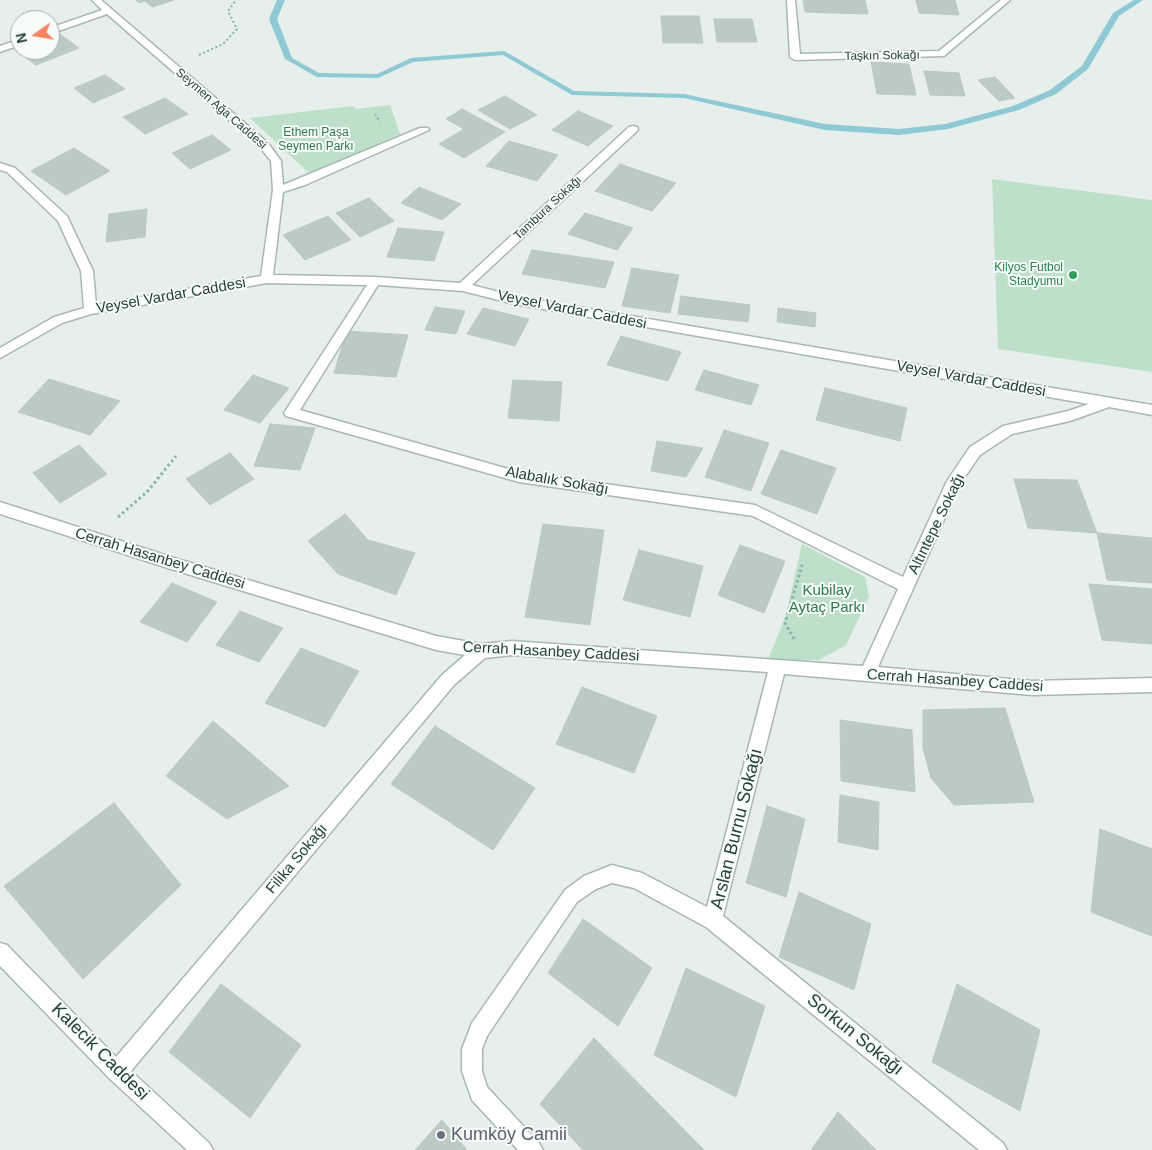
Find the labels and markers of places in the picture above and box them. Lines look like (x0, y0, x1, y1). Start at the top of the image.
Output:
place label: Kilyos Futbol Stadyumu (994, 261, 1063, 289)
marker: Kilyos Futbol Stadyumu (1067, 269, 1079, 281)
place label: Kumköy Camii (451, 1124, 567, 1146)
marker: Kumköy Camii (435, 1129, 447, 1141)

